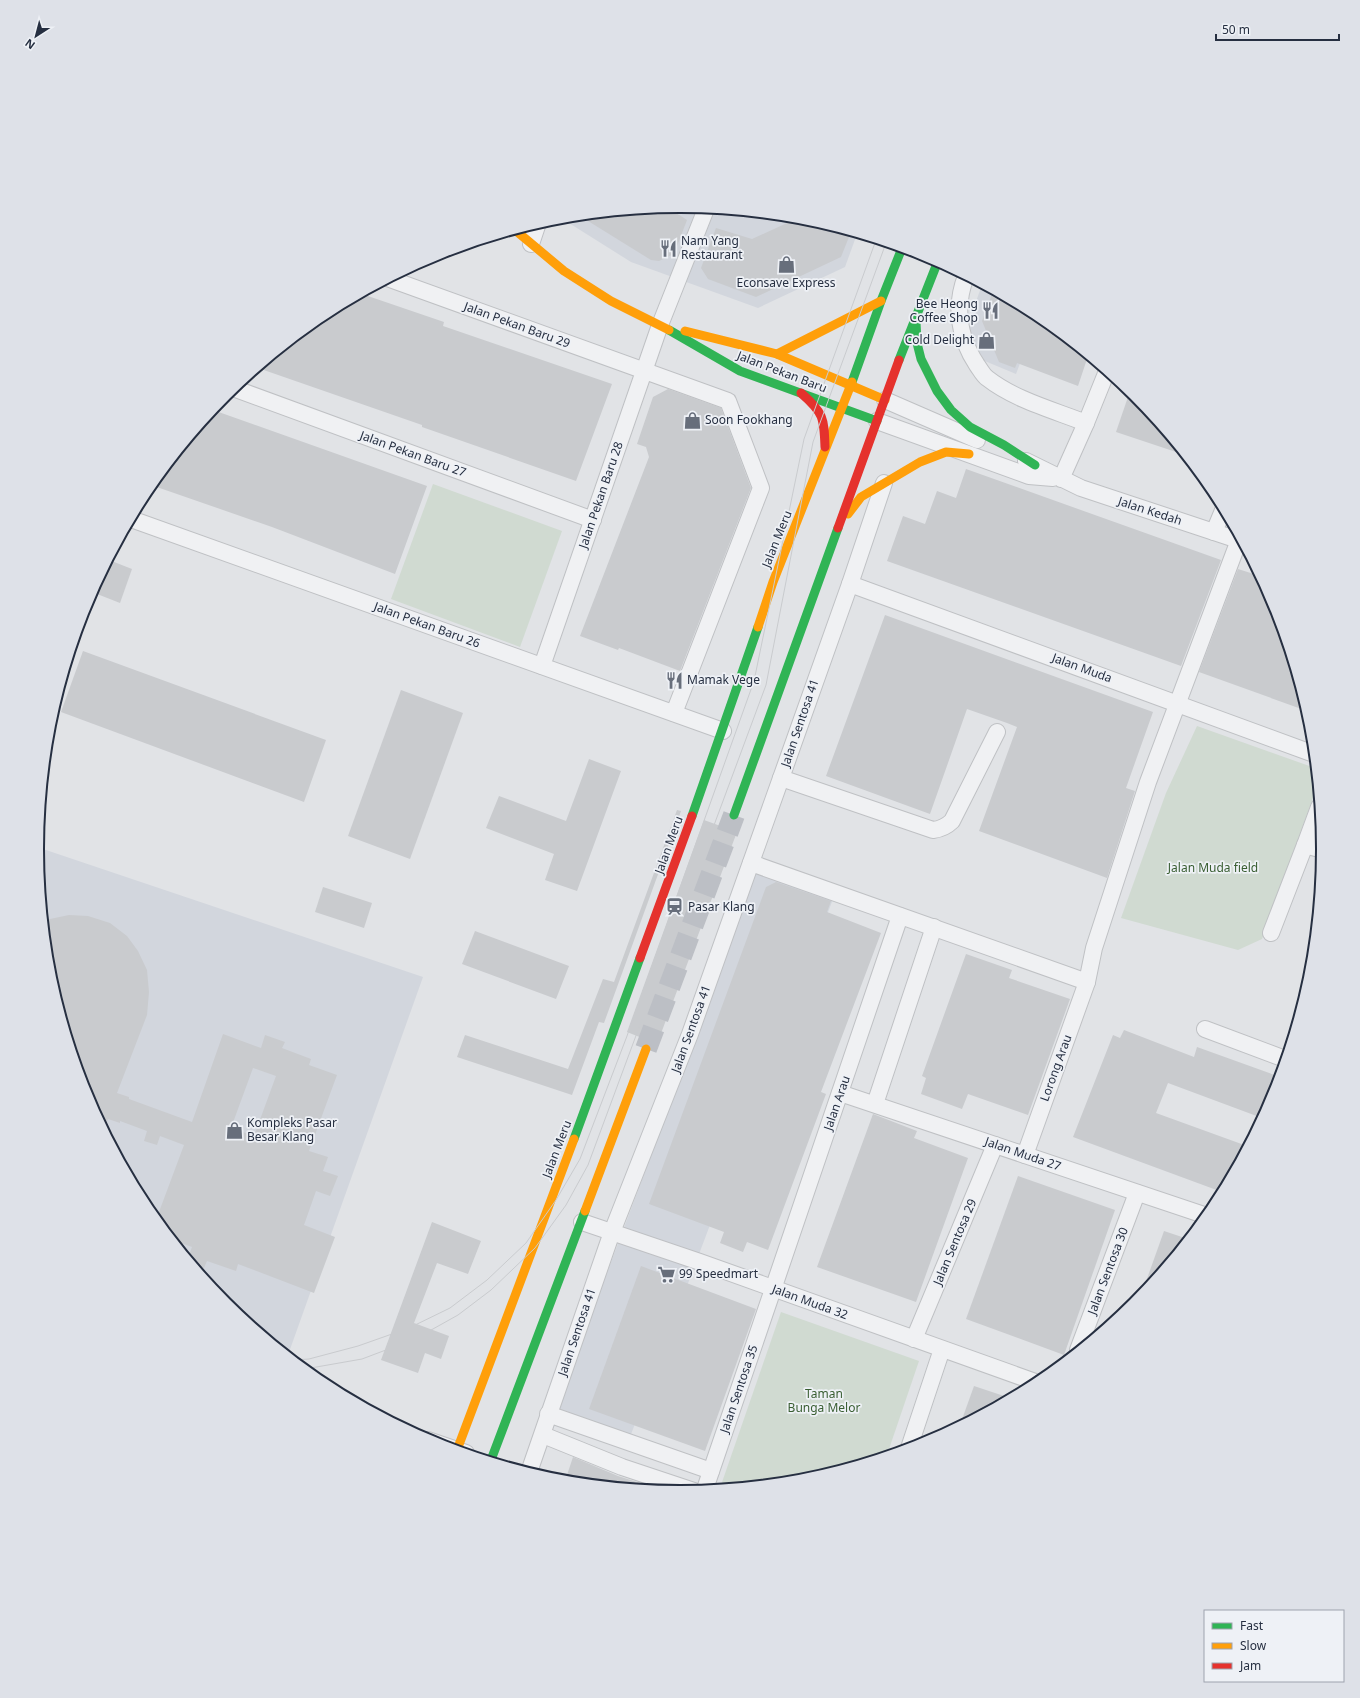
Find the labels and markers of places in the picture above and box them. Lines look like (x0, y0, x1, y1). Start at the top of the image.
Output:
place label: Nam Yang Restaurant (681, 232, 743, 263)
restaurant icon: Nam Yang Restaurant (658, 238, 678, 258)
shop icon: Econsave Express (776, 254, 796, 274)
place label: Econsave Express (737, 274, 836, 291)
place label: Bee Heong Coffee Shop (910, 295, 978, 326)
restaurant icon: Bee Heong Coffee Shop (981, 301, 1001, 321)
shop icon: Cold Delight (977, 330, 997, 350)
place label: Cold Delight (905, 331, 975, 348)
shop icon: Soon Fookhang (682, 410, 702, 430)
place label: Soon Fookhang (705, 411, 793, 428)
restaurant icon: Mamak Vege (664, 670, 684, 690)
place label: Mamak Vege (687, 671, 760, 688)
station icon: Pasar Klang (665, 897, 685, 917)
place label: Pasar Klang (688, 898, 755, 915)
place label: Kompleks Pasar Besar Klang (247, 1114, 337, 1145)
shop icon: Kompleks Pasar Besar Klang (224, 1120, 244, 1140)
supermarket icon: 99 Speedmart (656, 1264, 676, 1284)
place label: 99 Speedmart (679, 1265, 759, 1282)

